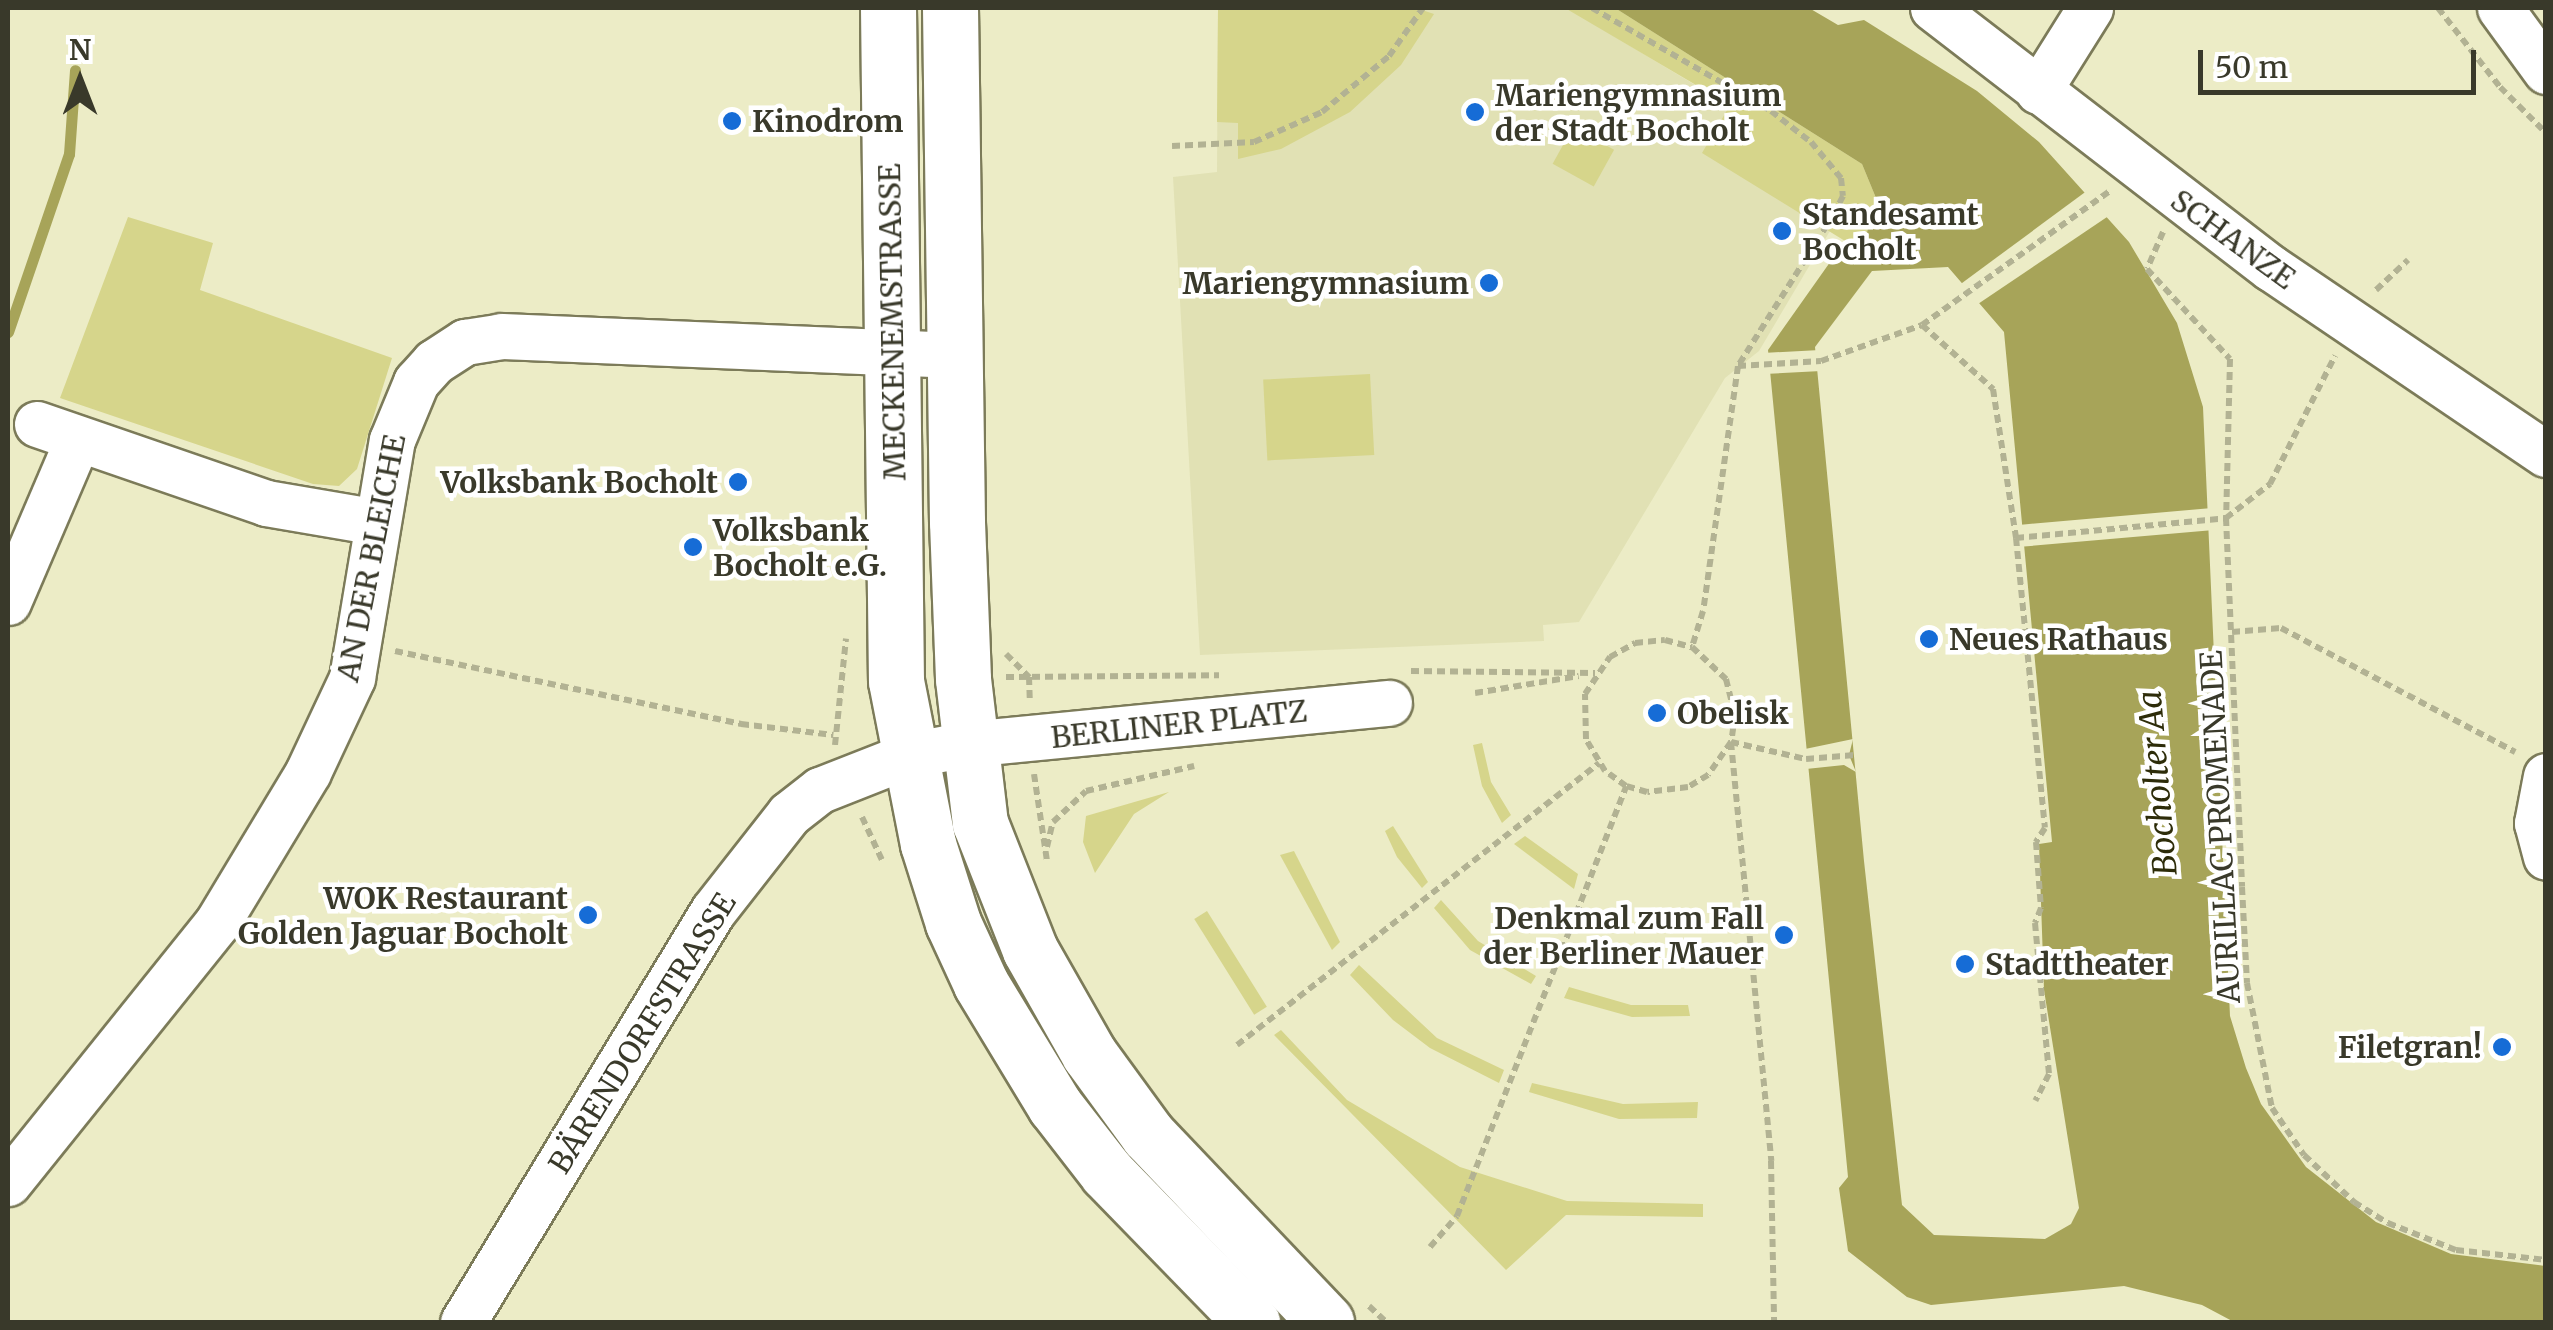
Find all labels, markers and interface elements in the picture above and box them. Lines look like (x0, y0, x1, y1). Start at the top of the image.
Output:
north arrow (30, 30, 130, 130)
scale bar (2203, 30, 2480, 92)
text: N (69, 32, 91, 68)
text: 50 m (2215, 48, 2288, 86)
place label: Mariengymnasium der Stadt Bocholt (1495, 77, 1781, 148)
marker: Mariengymnasium der Stadt Bocholt (1464, 101, 1486, 123)
place label: Kinodrom (752, 103, 904, 139)
marker: Kinodrom (721, 110, 743, 132)
street label: MECKENEMSTRASSE (871, 163, 913, 481)
street label: SCHANZE (2164, 182, 2302, 296)
place label: Standesamt Bocholt (1802, 196, 1978, 266)
marker: Standesamt Bocholt (1771, 220, 1793, 242)
place label: Mariengymnasium (1183, 265, 1469, 301)
marker: Mariengymnasium (1478, 272, 1500, 294)
street label: AN DER BLEICHE (329, 431, 413, 685)
place label: Volksbank Bocholt (440, 464, 718, 500)
marker: Volksbank Bocholt (727, 471, 749, 493)
place label: Volksbank Bocholt e.G. (713, 512, 887, 582)
marker: Volksbank Bocholt e.G. (682, 536, 704, 558)
place label: Neues Rathaus (1949, 621, 2168, 657)
marker: Neues Rathaus (1918, 628, 1940, 650)
street label: AURILLAC PROMENADE (2193, 650, 2247, 1004)
water label: Bocholter Aa (2131, 689, 2185, 877)
street label: BERLINER PLATZ (1049, 693, 1309, 755)
place label: Obelisk (1677, 695, 1789, 731)
marker: Obelisk (1646, 702, 1668, 724)
place label: WOK Restaurant Golden Jaguar Bocholt (238, 880, 568, 950)
street label: BÄRENDORFSTRASSE (541, 886, 743, 1180)
place label: Denkmal zum Fall der Berliner Mauer (1484, 900, 1764, 970)
marker: WOK Restaurant Golden Jaguar Bocholt (577, 904, 599, 926)
marker: Denkmal zum Fall der Berliner Mauer (1773, 924, 1795, 946)
place label: Stadttheater (1985, 946, 2169, 982)
marker: Stadttheater (1954, 953, 1976, 975)
place label: Filetgran! (2338, 1029, 2482, 1065)
marker: Filetgran! (2491, 1036, 2513, 1058)

